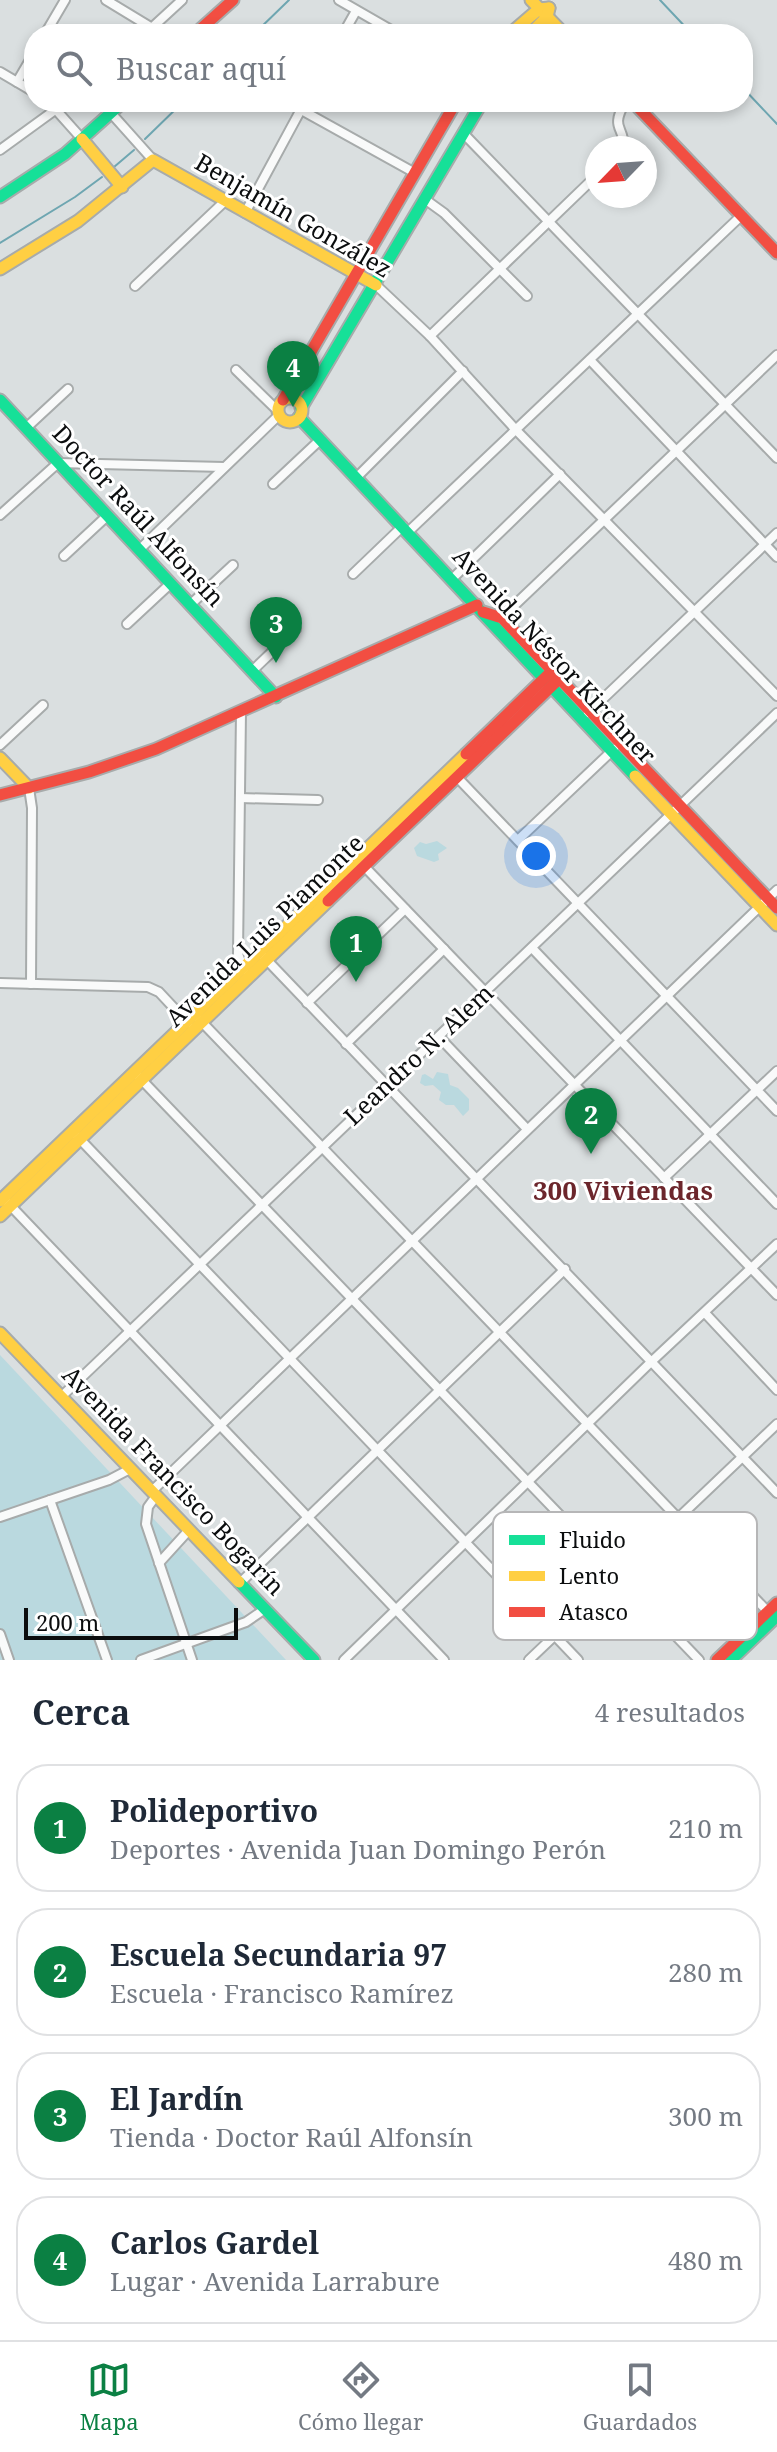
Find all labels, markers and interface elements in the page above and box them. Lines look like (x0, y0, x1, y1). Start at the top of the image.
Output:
search box (24, 24, 753, 112)
icon: search (52, 46, 96, 90)
text: Buscar aquí (116, 48, 286, 89)
north arrow (585, 136, 657, 208)
street label: Benjamín González (190, 145, 398, 284)
pin: 4 (267, 341, 319, 407)
street label: Doctor Raúl Alfonsín (46, 417, 232, 613)
street label: Avenida Néstor Kirchner (446, 540, 664, 770)
pin: 3 (250, 597, 302, 663)
street label: Avenida Luis Piamonte (158, 826, 370, 1033)
your location (516, 836, 556, 876)
pin: 1 (330, 916, 382, 982)
street label: Leandro N. Alem (336, 976, 500, 1132)
pin: 2 (565, 1088, 617, 1154)
district label: 300 Viviendas (533, 1172, 713, 1208)
street label: Avenida Francisco Bogarín (56, 1358, 292, 1602)
legend (493, 1512, 757, 1640)
text: Fluido (559, 1524, 626, 1554)
text: Lento (559, 1560, 619, 1590)
text: Atasco (559, 1596, 628, 1626)
scale bar (24, 1604, 238, 1640)
text: 200 m (36, 1607, 99, 1637)
text: Cerca (32, 1689, 130, 1735)
text: 4 resultados (595, 1694, 745, 1730)
text: Polideportivo (110, 1790, 318, 1831)
text: 1 (53, 1810, 67, 1846)
text: 210 m (668, 1810, 743, 1846)
text: Deportes · Avenida Juan Domingo Perón (110, 1831, 606, 1867)
text: Escuela Secundaria 97 (110, 1934, 447, 1975)
text: 2 (53, 1954, 67, 1990)
text: 280 m (668, 1954, 743, 1990)
text: Escuela · Francisco Ramírez (110, 1975, 454, 2011)
text: El Jardín (110, 2078, 244, 2119)
text: 3 (53, 2098, 67, 2134)
text: 300 m (668, 2098, 743, 2134)
text: Tienda · Doctor Raúl Alfonsín (110, 2119, 473, 2155)
text: Carlos Gardel (110, 2222, 319, 2263)
text: 4 (53, 2242, 67, 2278)
text: 480 m (668, 2242, 743, 2278)
text: Lugar · Avenida Larrabure (110, 2263, 440, 2299)
tab: Mapa (80, 2358, 139, 2436)
tab: Cómo llegar (298, 2358, 423, 2436)
tab: Guardados (583, 2358, 697, 2436)

